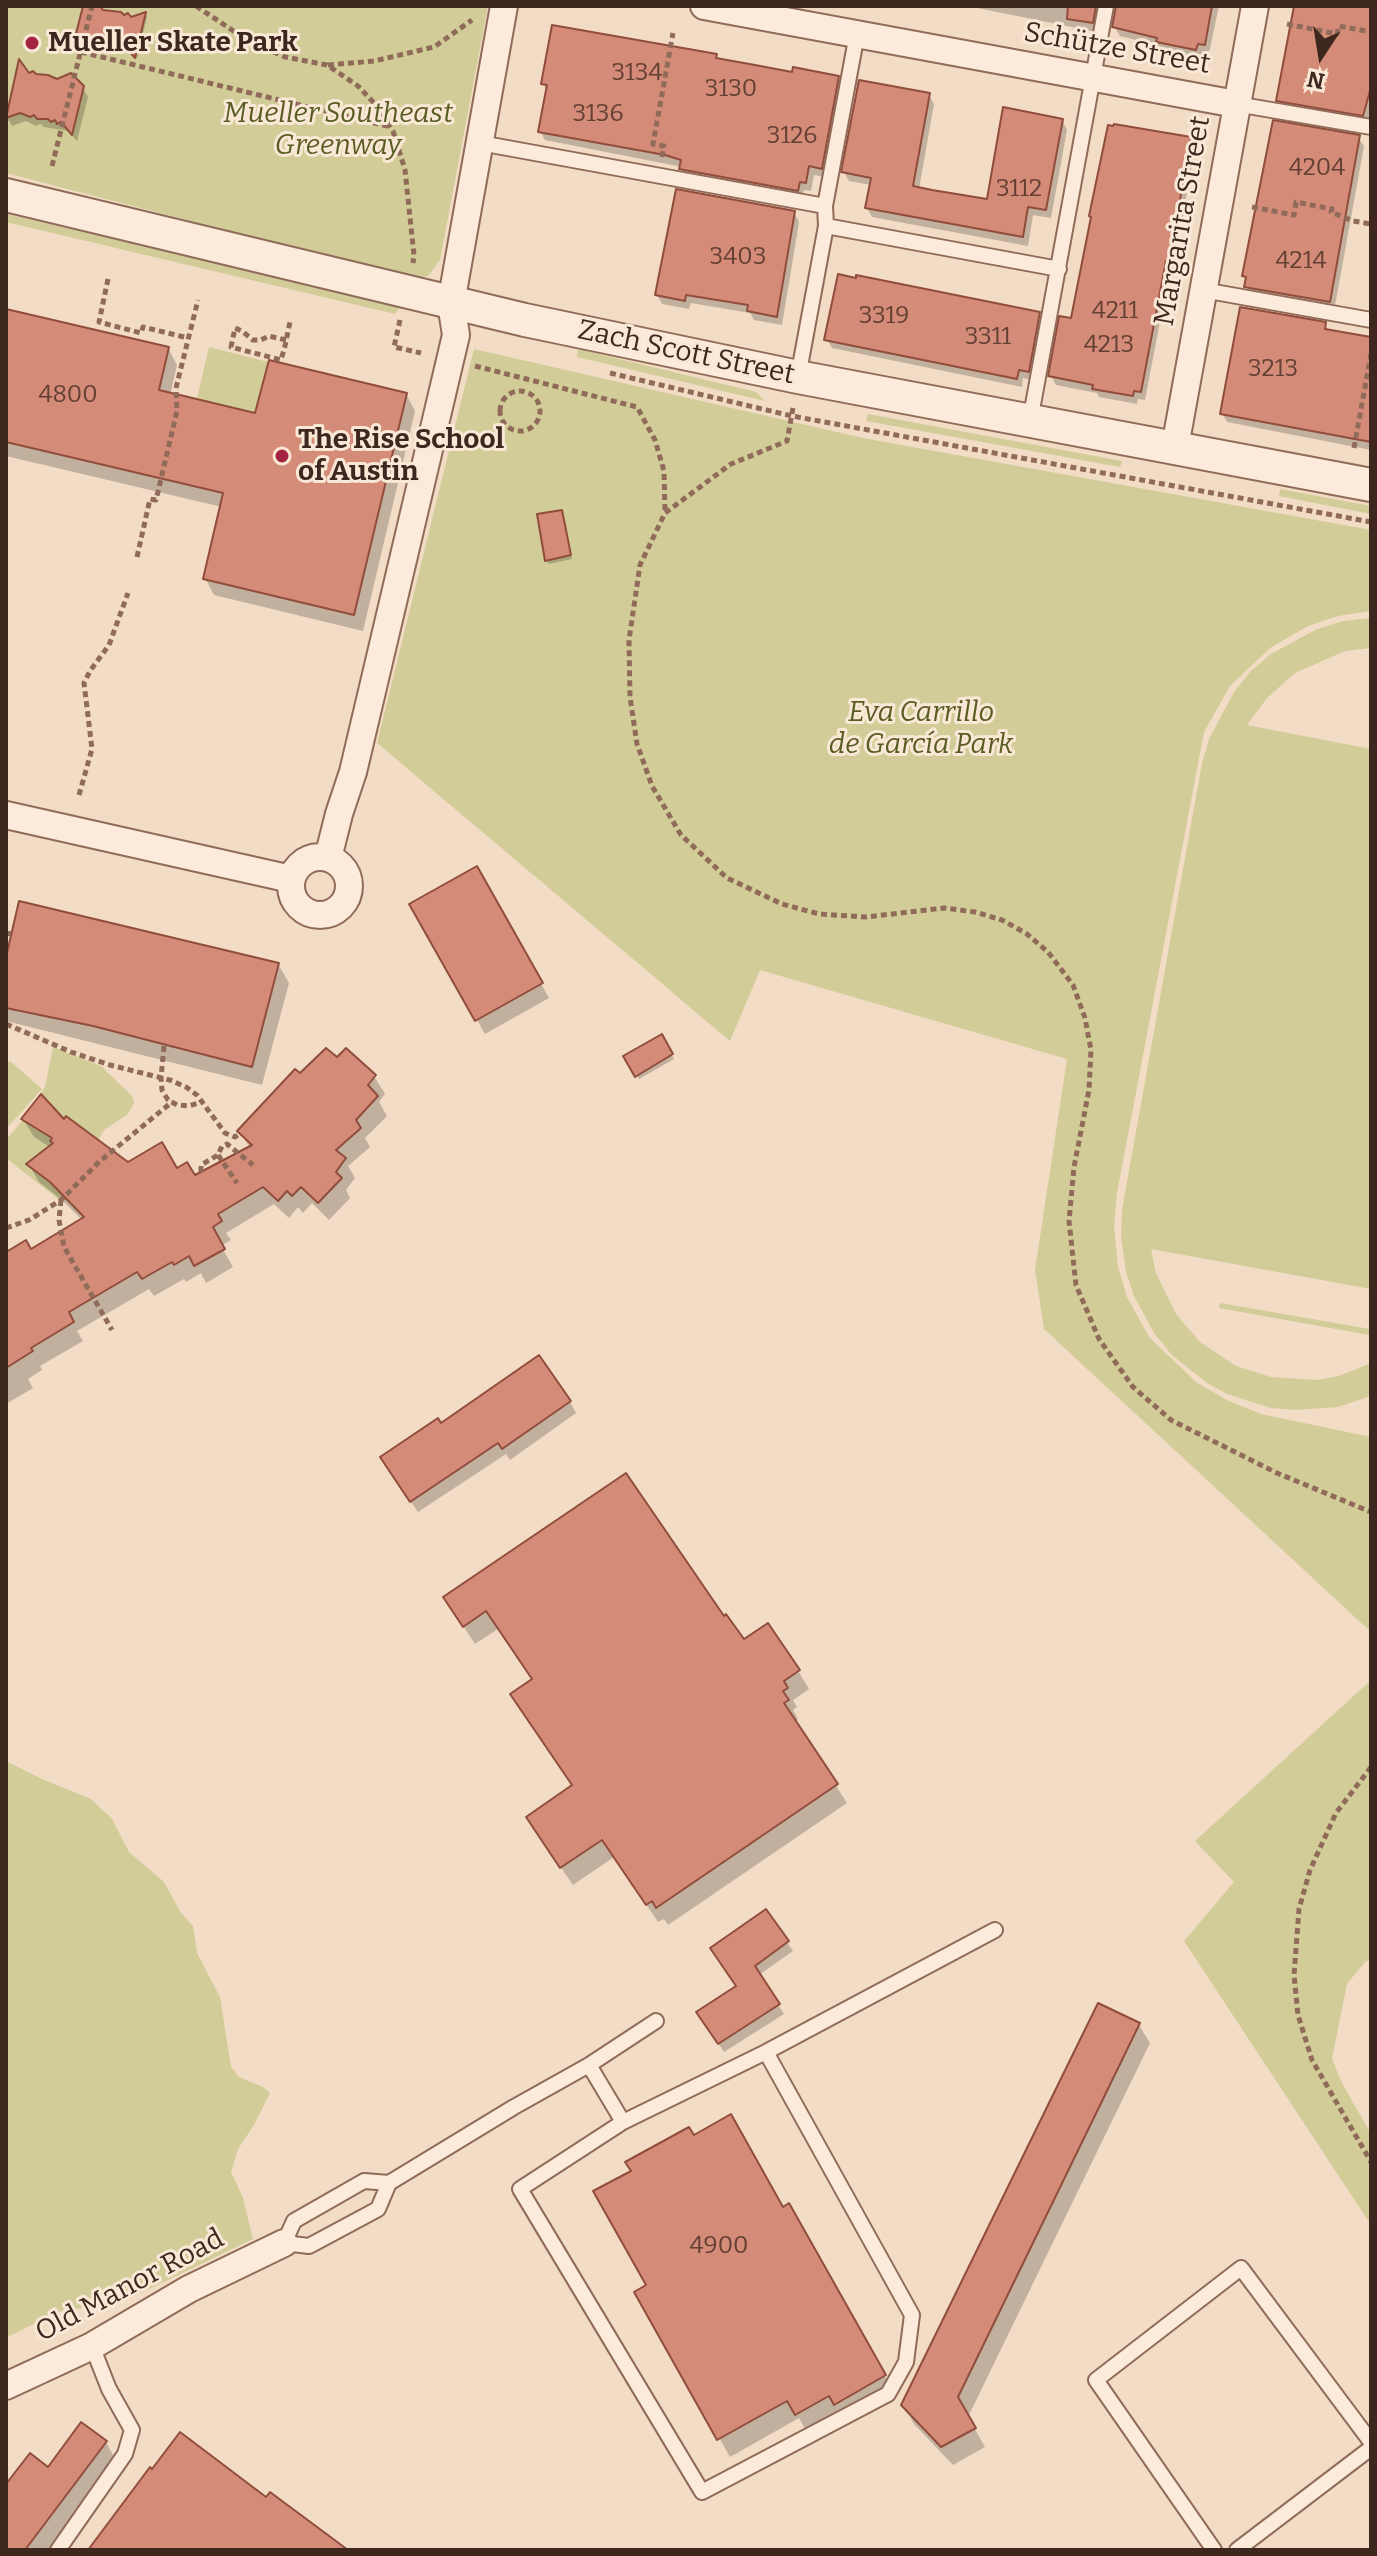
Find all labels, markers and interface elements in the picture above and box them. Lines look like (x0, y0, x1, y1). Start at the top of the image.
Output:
street label: Schütze Street (1021, 16, 1213, 82)
north arrow (1281, 16, 1361, 96)
place label: Mueller Skate Park (48, 26, 298, 60)
marker: Mueller Skate Park (23, 34, 41, 52)
house number: 3134 (611, 59, 663, 87)
text: N (1305, 65, 1327, 95)
house number: 3130 (705, 75, 757, 103)
park label: Mueller Southeast Greenway (223, 97, 453, 163)
house number: 3136 (572, 100, 624, 128)
street label: Margarita Street (1148, 113, 1218, 329)
house number: 3126 (767, 122, 817, 150)
house number: 4204 (1289, 154, 1345, 182)
house number: 3112 (996, 175, 1042, 203)
house number: 3403 (710, 243, 766, 271)
house number: 4214 (1276, 247, 1326, 275)
house number: 4211 (1092, 297, 1138, 325)
house number: 3319 (859, 302, 909, 330)
street label: Zach Scott Street (575, 314, 797, 392)
house number: 3311 (965, 323, 1011, 351)
house number: 4213 (1084, 331, 1134, 359)
house number: 3213 (1248, 355, 1298, 383)
house number: 4800 (38, 381, 98, 409)
place label: The Rise School of Austin (298, 423, 504, 489)
marker: The Rise School of Austin (273, 447, 291, 465)
park label: Eva Carrillo de García Park (829, 696, 1013, 762)
street label: Old Manor Road (30, 2222, 230, 2350)
house number: 4900 (690, 2232, 748, 2260)

